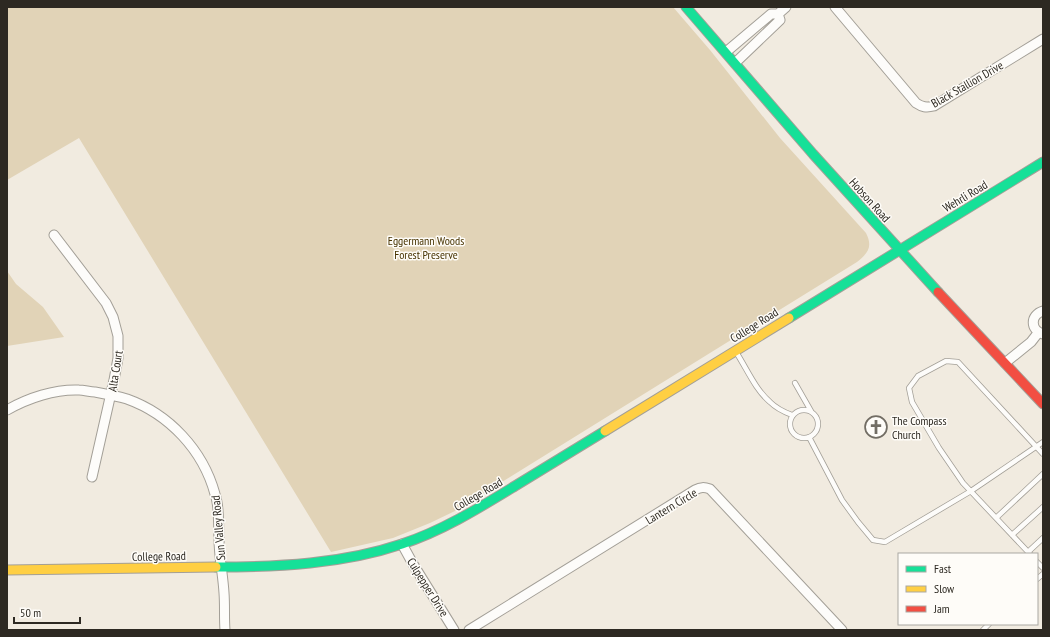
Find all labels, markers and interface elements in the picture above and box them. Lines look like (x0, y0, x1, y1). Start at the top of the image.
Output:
street label: Black Stallion Drive (928, 57, 1006, 111)
street label: Hobson Road (846, 175, 894, 225)
street label: Wehrli Road (940, 177, 990, 215)
park label: Eggermann Woods Forest Preserve (388, 233, 464, 262)
street label: College Road (727, 304, 781, 346)
street label: Alta Court (104, 349, 126, 393)
place label: The Compass Church (892, 413, 946, 442)
church icon: The Compass Church (863, 414, 889, 440)
street label: College Road (451, 474, 505, 514)
street label: Lantern Circle (642, 485, 700, 527)
street label: Sun Valley Road (208, 495, 228, 561)
street label: College Road (132, 548, 186, 564)
legend (898, 553, 1038, 625)
street label: Culpepper Drive (404, 555, 452, 619)
text: Fast (934, 561, 952, 576)
text: Slow (934, 581, 955, 596)
scale bar (14, 599, 80, 625)
text: Jam (933, 601, 950, 616)
text: 50 m (20, 605, 41, 620)

